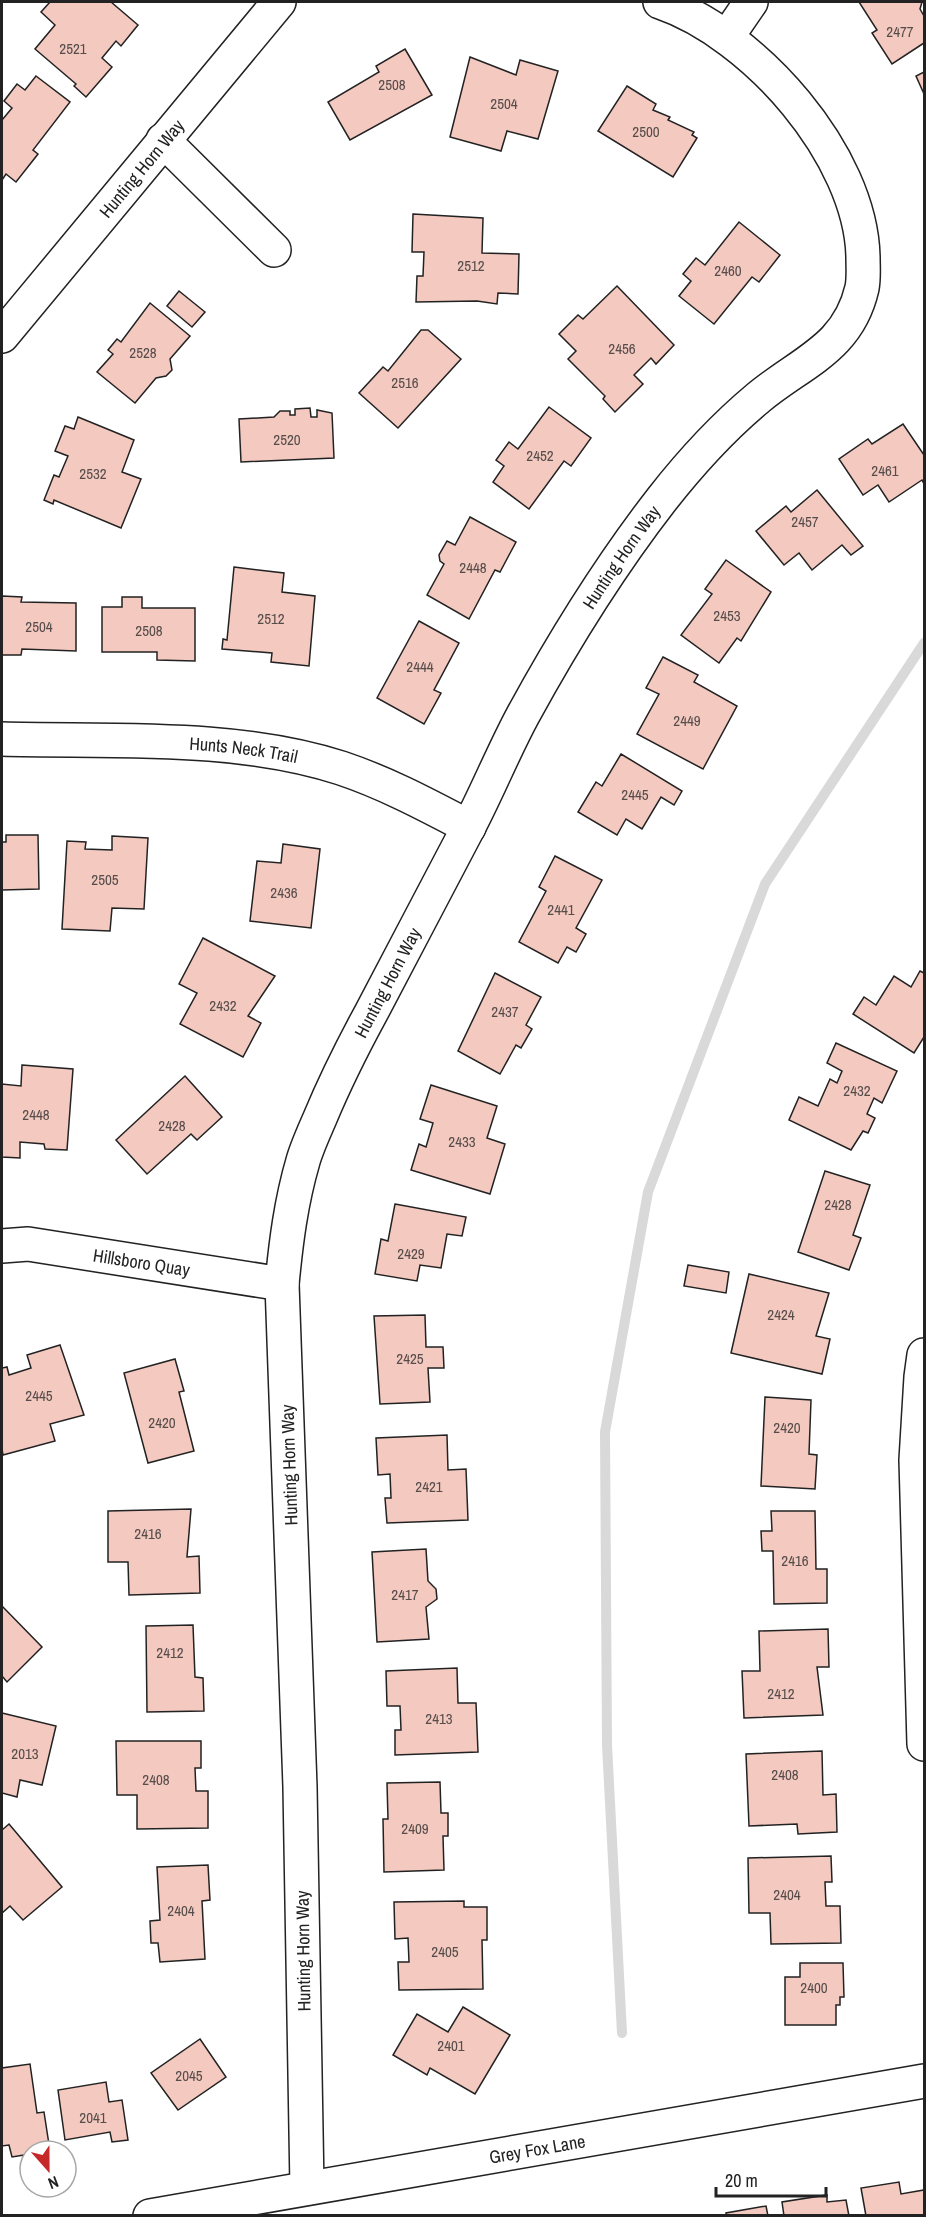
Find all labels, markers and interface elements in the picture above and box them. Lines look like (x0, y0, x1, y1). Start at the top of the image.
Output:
house number: 2477 (886, 21, 914, 42)
house number: 2521 (59, 38, 87, 59)
house number: 2508 (378, 74, 406, 95)
house number: 2504 (490, 93, 518, 114)
street label: Hunting Horn Way (93, 113, 190, 223)
house number: 2500 (632, 121, 660, 142)
house number: 2512 (457, 255, 485, 276)
house number: 2460 (714, 260, 742, 281)
house number: 2456 (608, 338, 636, 359)
house number: 2528 (129, 342, 157, 363)
house number: 2516 (391, 372, 419, 393)
house number: 2520 (273, 429, 301, 450)
house number: 2452 (526, 445, 554, 466)
house number: 2461 (871, 460, 899, 481)
house number: 2532 (79, 463, 107, 484)
street label: Hunting Horn Way (576, 499, 666, 614)
house number: 2457 (791, 511, 819, 532)
house number: 2448 (459, 557, 487, 578)
house number: 2453 (713, 605, 741, 626)
house number: 2512 (257, 608, 285, 629)
house number: 2504 (25, 616, 53, 637)
house number: 2508 (135, 620, 163, 641)
house number: 2444 (406, 656, 434, 677)
house number: 2449 (673, 710, 701, 731)
street label: Hunts Neck Trail (189, 730, 300, 769)
house number: 2445 (621, 784, 649, 805)
house number: 2505 (91, 869, 119, 890)
house number: 2436 (270, 882, 298, 903)
house number: 2441 (547, 899, 575, 920)
street label: Hunting Horn Way (348, 922, 427, 1042)
house number: 2432 (209, 995, 237, 1016)
house number: 2437 (491, 1001, 519, 1022)
house number: 2432 (843, 1080, 871, 1101)
house number: 2448 (22, 1104, 50, 1125)
house number: 2428 (158, 1115, 186, 1136)
house number: 2433 (448, 1131, 476, 1152)
house number: 2428 (824, 1194, 852, 1215)
street label: Hillsboro Quay (91, 1242, 192, 1282)
house number: 2429 (397, 1243, 425, 1264)
house number: 2424 (767, 1304, 795, 1325)
house number: 2425 (396, 1348, 424, 1369)
house number: 2445 (25, 1385, 53, 1406)
street label: Hunting Horn Way (274, 1404, 304, 1526)
house number: 2420 (148, 1412, 176, 1433)
house number: 2420 (773, 1417, 801, 1438)
house number: 2421 (415, 1476, 443, 1497)
house number: 2416 (134, 1523, 162, 1544)
house number: 2416 (781, 1550, 809, 1571)
house number: 2417 (391, 1584, 419, 1605)
house number: 2412 (156, 1642, 184, 1663)
house number: 2412 (767, 1683, 795, 1704)
house number: 2413 (425, 1708, 453, 1729)
house number: 2013 (11, 1743, 39, 1764)
house number: 2408 (771, 1764, 799, 1785)
house number: 2408 (142, 1769, 170, 1790)
house number: 2409 (401, 1818, 429, 1839)
house number: 2404 (773, 1884, 801, 1905)
street label: Hunting Horn Way (289, 1890, 317, 2012)
house number: 2404 (167, 1900, 195, 1921)
house number: 2405 (431, 1941, 459, 1962)
house number: 2400 (800, 1977, 828, 1998)
house number: 2401 (437, 2035, 465, 2056)
house number: 2045 (175, 2065, 203, 2086)
house number: 2041 (79, 2107, 107, 2128)
street label: Grey Fox Lane (487, 2128, 587, 2169)
north arrow (18, 2139, 78, 2199)
scale bar (716, 2160, 826, 2198)
text: 20 m (725, 2168, 758, 2193)
text: N (45, 2171, 62, 2195)

